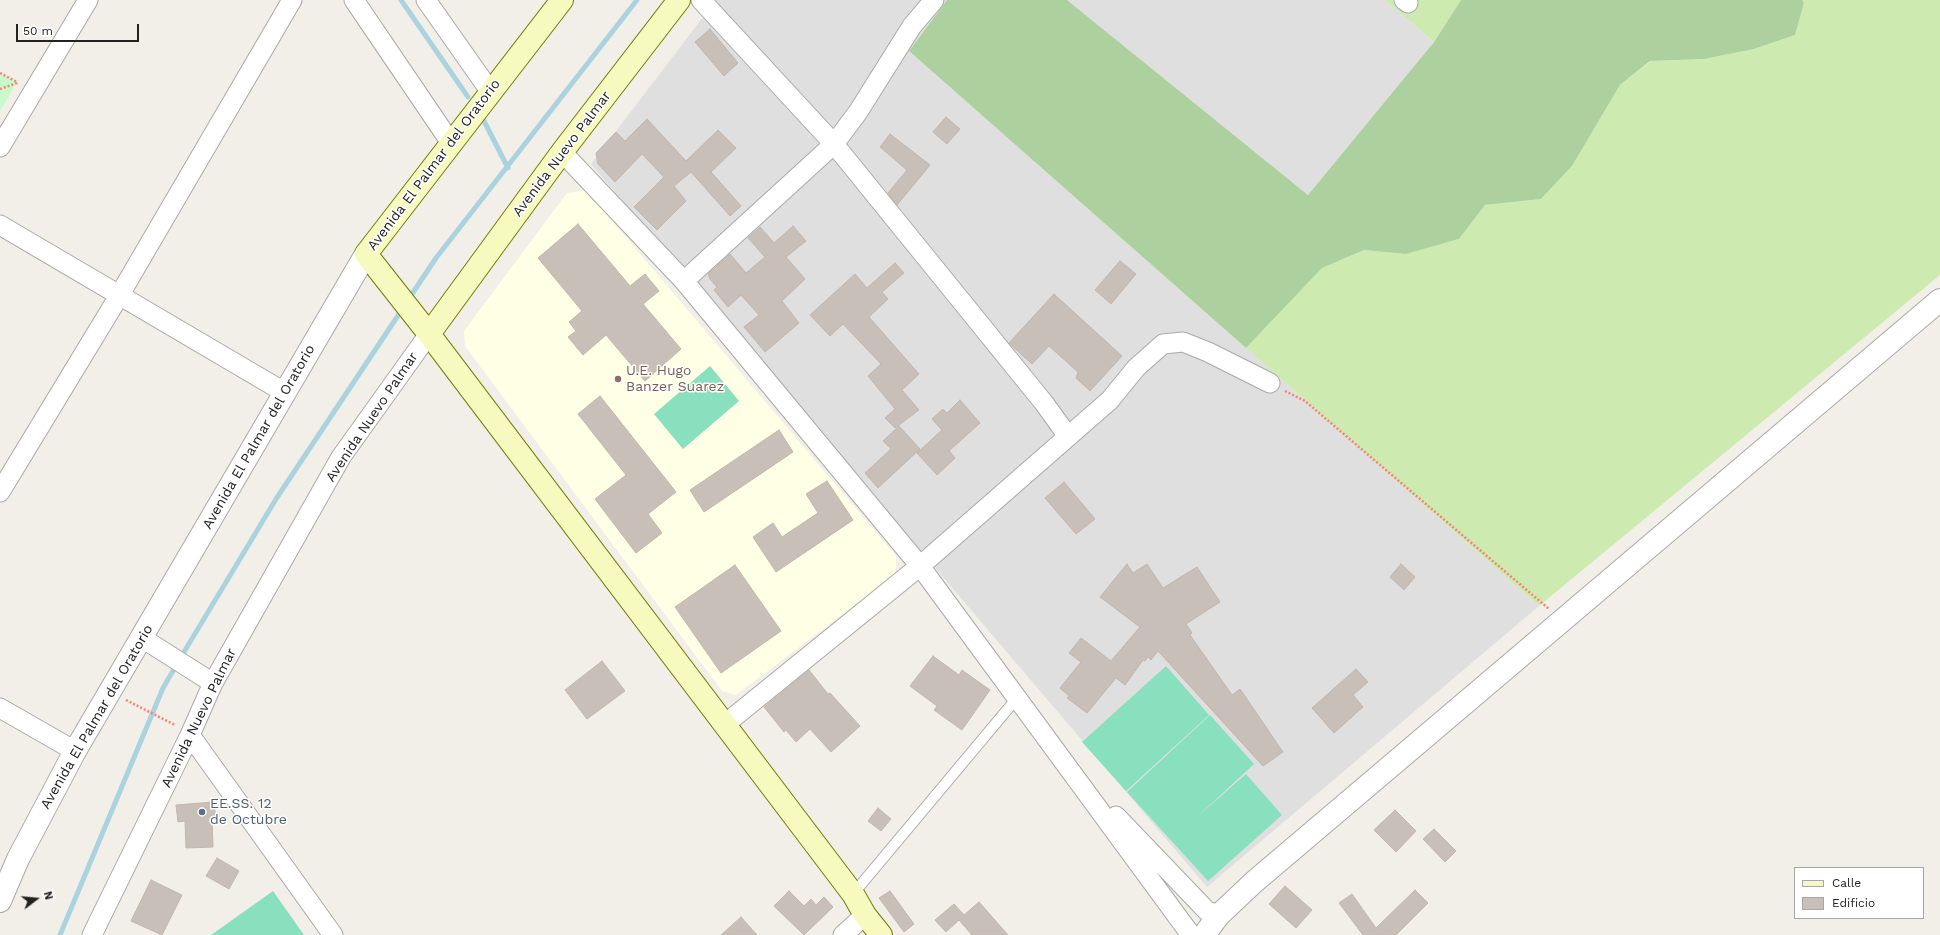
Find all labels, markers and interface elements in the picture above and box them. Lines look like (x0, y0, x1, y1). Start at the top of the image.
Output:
scale bar (18, 16, 141, 42)
text: 50 m (23, 24, 53, 38)
street label: Avenida El Palmar del Oratorio (364, 76, 504, 254)
street label: Avenida Nuevo Palmar (509, 88, 615, 220)
street label: Avenida El Palmar del Oratorio (199, 342, 319, 532)
street label: Avenida Nuevo Palmar (322, 349, 422, 485)
place label: U.E. Hugo Banzer Suarez (626, 363, 724, 396)
marker: U.E. Hugo Banzer Suarez (613, 374, 623, 384)
street label: Avenida El Palmar del Oratorio (37, 622, 157, 812)
street label: Avenida Nuevo Palmar (158, 646, 240, 790)
place label: EE.SS. 12 de Octubre (210, 796, 287, 828)
marker: EE.SS. 12 de Octubre (197, 807, 207, 817)
legend (1794, 867, 1924, 919)
text: Calle (1832, 876, 1861, 890)
north arrow (16, 879, 56, 919)
text: N (41, 890, 55, 901)
text: Edificio (1832, 896, 1875, 910)

